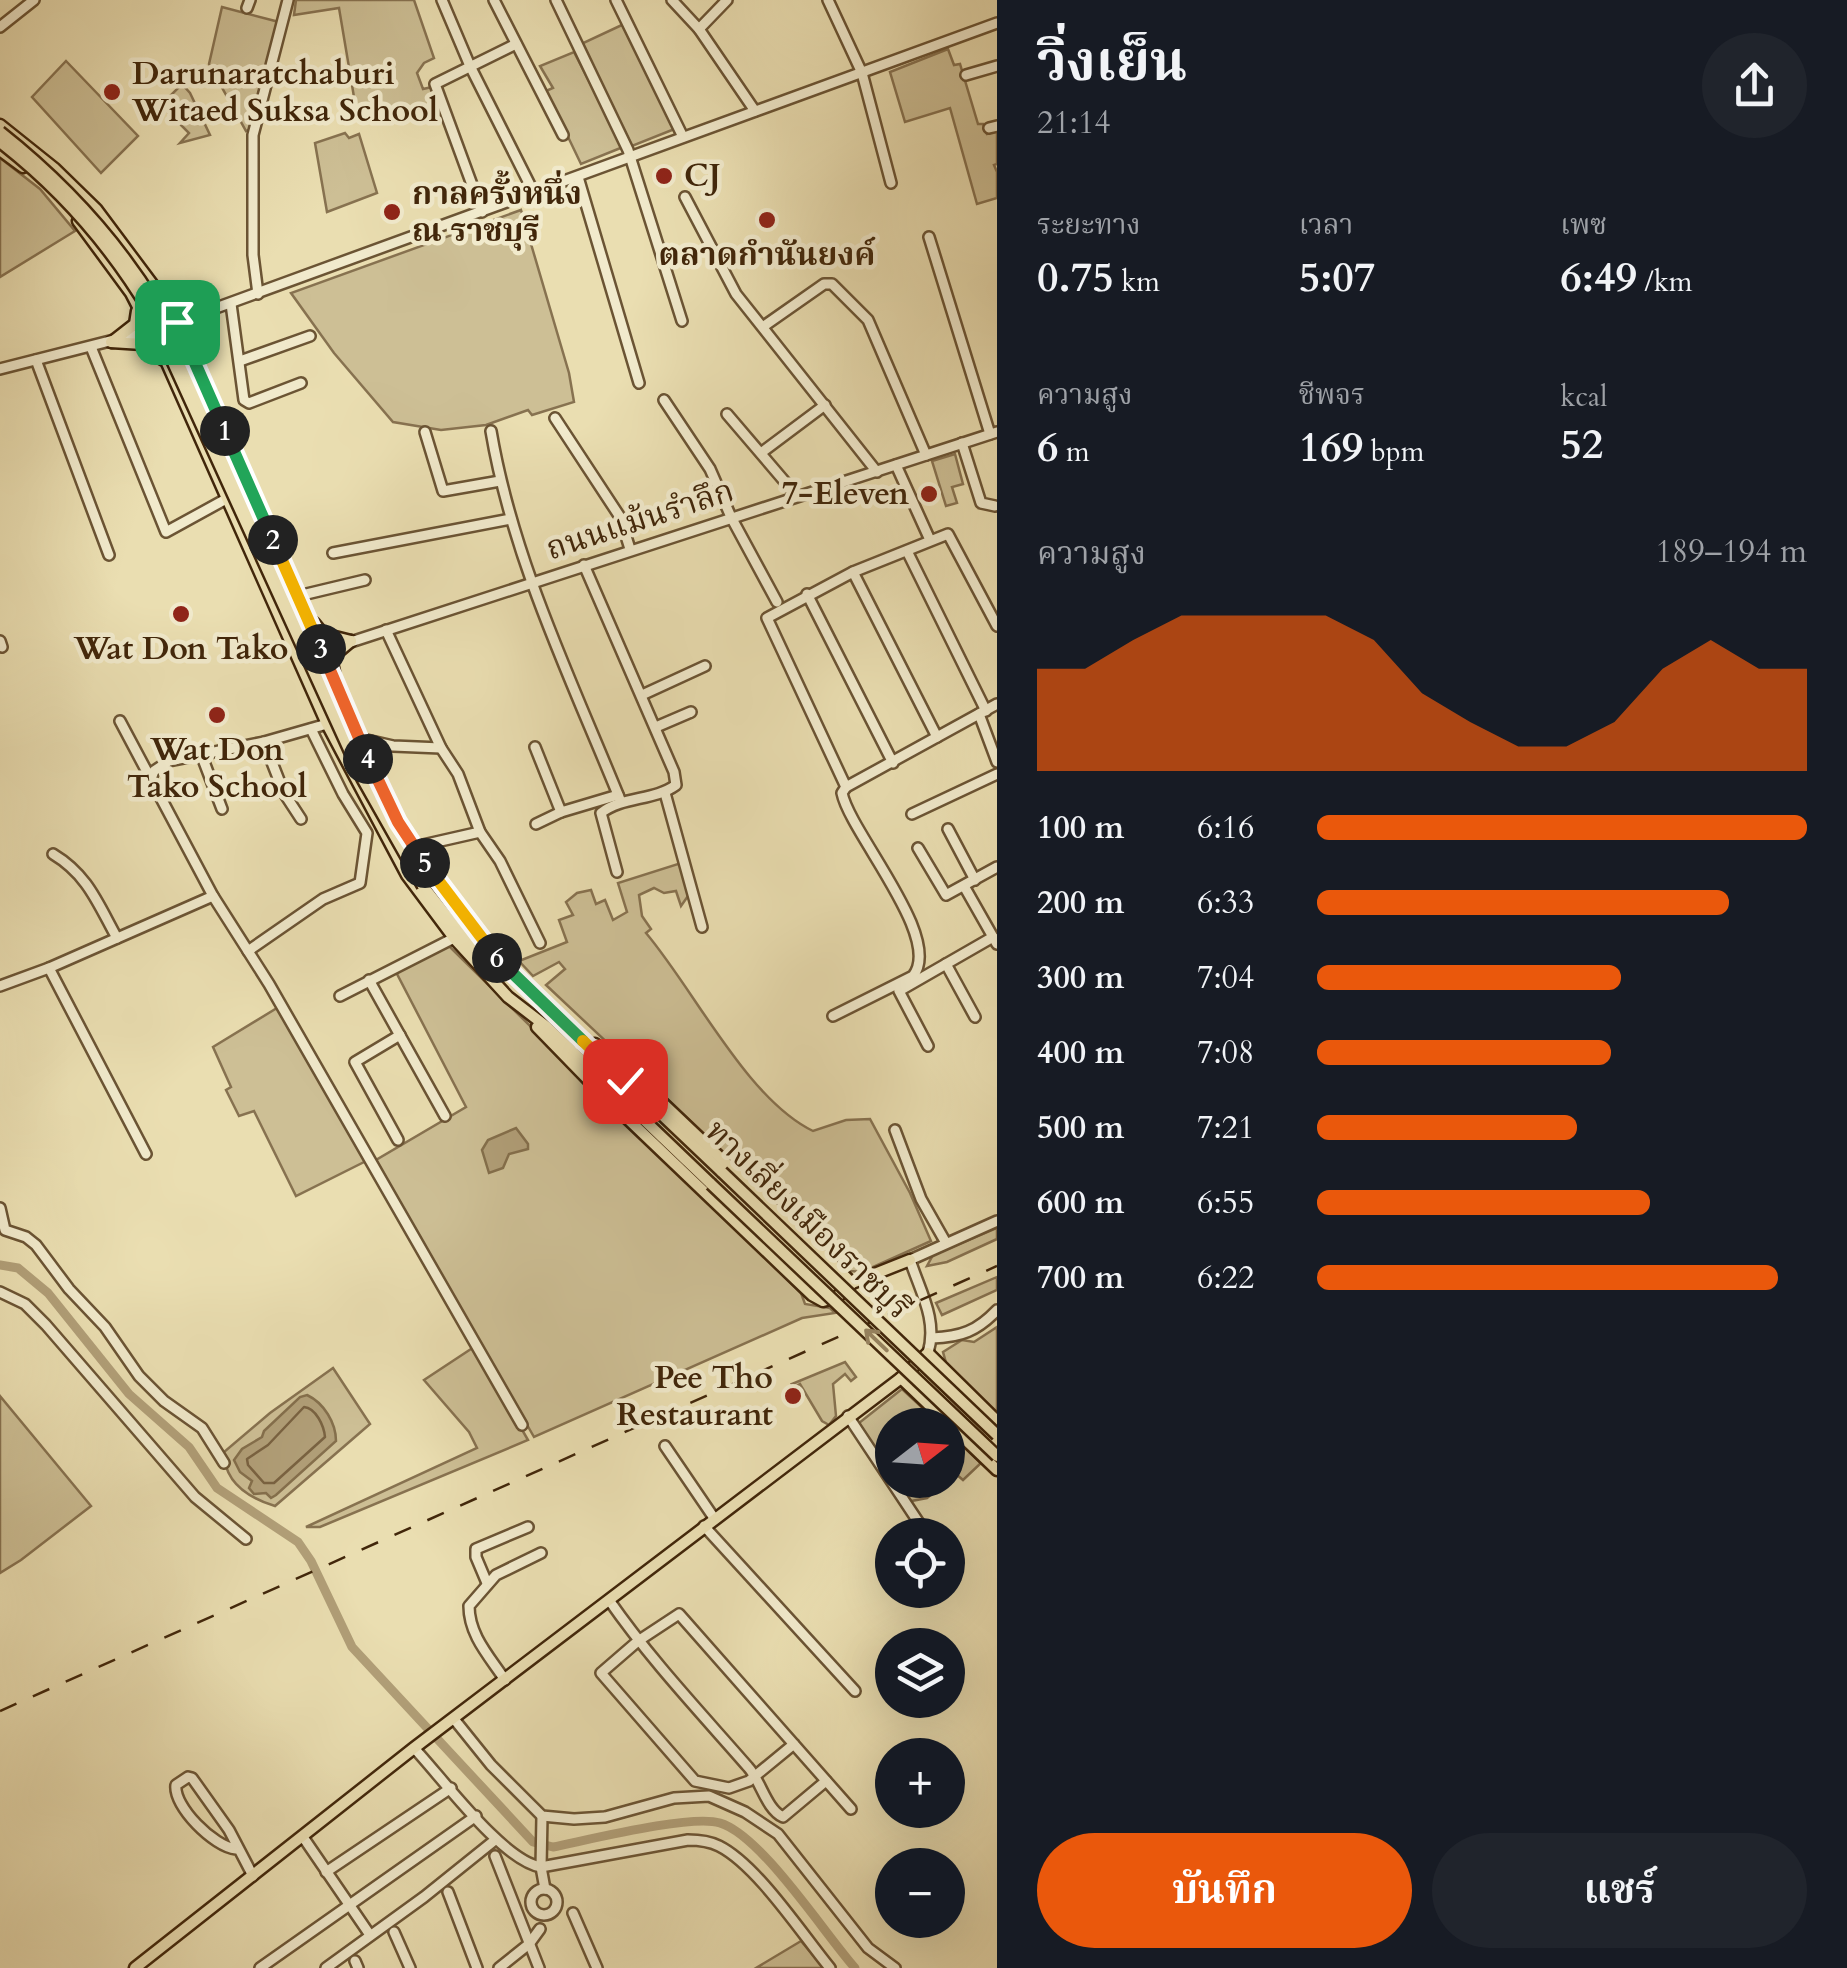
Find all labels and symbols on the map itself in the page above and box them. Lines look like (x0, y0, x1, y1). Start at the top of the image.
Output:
place label: Darunaratchaburi Witaed Suksa School (131, 52, 438, 133)
marker: Darunaratchaburi Witaed Suksa School (101, 81, 123, 103)
place label: CJ (684, 154, 721, 198)
marker: CJ (653, 165, 675, 187)
place label: กาลครั้งหนึ่ง ณ ราชบุรี (412, 170, 582, 253)
marker: กาลครั้งหนึ่ง ณ ราชบุรี (381, 201, 403, 223)
marker: ตลาดกำนันยงค์ (756, 209, 778, 231)
place label: ตลาดกำนันยงค์ (659, 233, 876, 277)
pin (135, 280, 220, 365)
pin: 1 (200, 406, 250, 456)
street label: ถนนแม้นรำลึก (540, 469, 740, 571)
place label: 7-Eleven (782, 472, 909, 516)
marker: 7-Eleven (918, 483, 940, 505)
pin: 2 (248, 515, 298, 565)
marker: Wat Don Tako (170, 603, 192, 625)
pin: 3 (296, 624, 346, 674)
place label: Wat Don Tako (73, 627, 288, 671)
marker: Wat Don Tako School (206, 704, 228, 726)
place label: Wat Don Tako School (127, 728, 307, 809)
pin: 4 (343, 734, 393, 784)
pin: 5 (400, 838, 450, 888)
pin: 6 (472, 933, 522, 983)
pin (583, 1039, 668, 1124)
street label: ทางเลี่ยงเมืองราชบุรี (695, 1109, 922, 1330)
one-way arrow (864, 1328, 888, 1352)
place label: Pee Tho Restaurant (616, 1356, 773, 1437)
marker: Pee Tho Restaurant (782, 1385, 804, 1407)
north arrow (875, 1408, 965, 1498)

